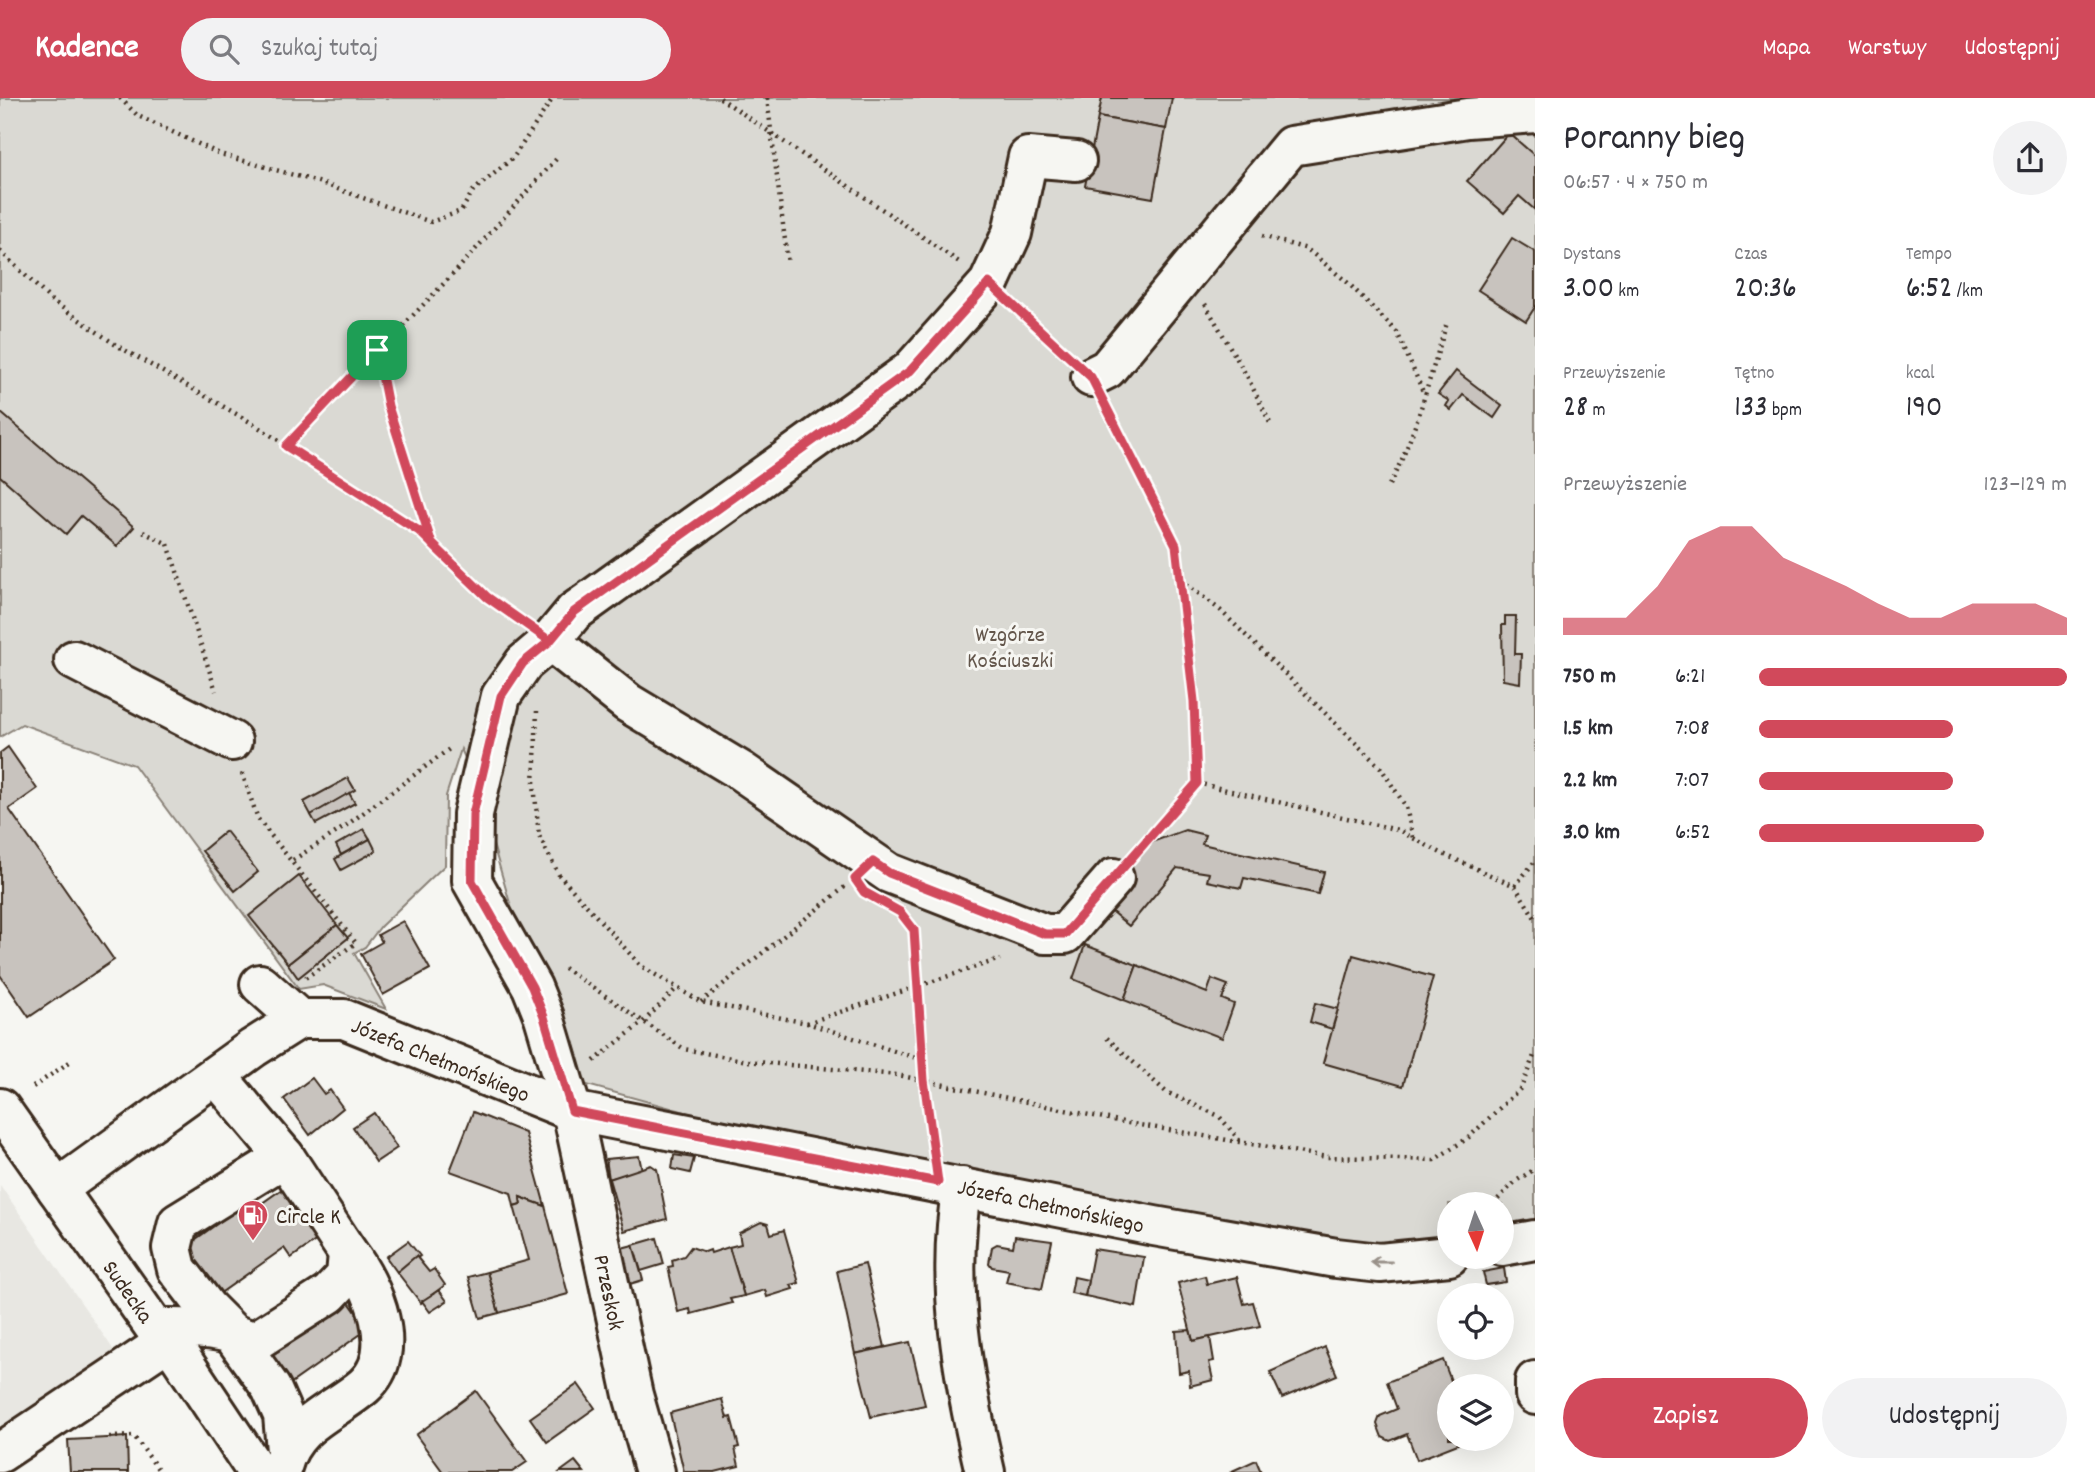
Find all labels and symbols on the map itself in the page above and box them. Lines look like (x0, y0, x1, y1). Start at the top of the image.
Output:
pin (347, 320, 407, 380)
park label: Wzgórze Kościuszki (967, 620, 1053, 679)
street label: Józefa Chełmońskiego (345, 1011, 534, 1113)
street label: Józefa Chełmońskiego (954, 1173, 1147, 1244)
north arrow (1437, 1192, 1514, 1269)
fuel station icon: Circle K (236, 1198, 270, 1242)
place label: Circle K (276, 1202, 341, 1235)
street label: Przeskok (582, 1252, 631, 1334)
street label: Sudecka (92, 1255, 161, 1332)
one-way arrow (1370, 1255, 1393, 1269)

